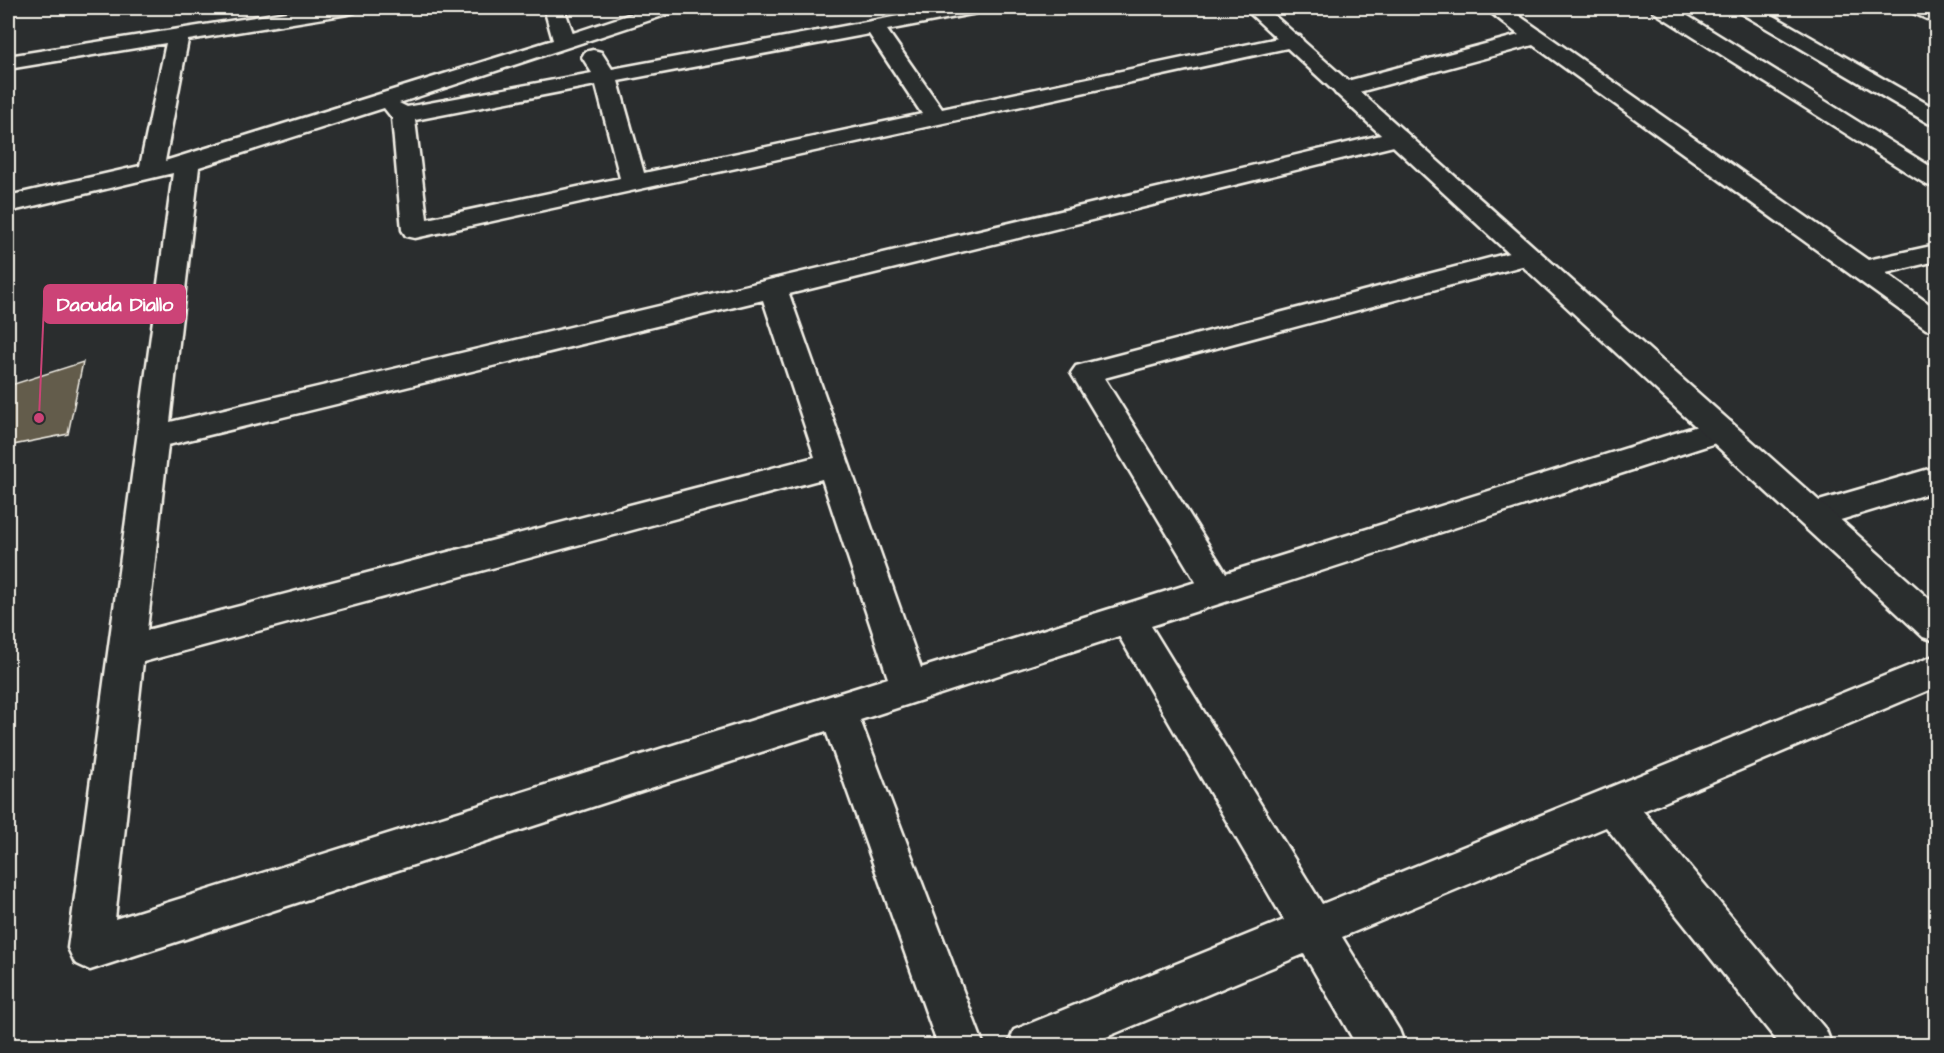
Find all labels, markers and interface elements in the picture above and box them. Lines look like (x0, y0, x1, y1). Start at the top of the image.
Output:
callout: Daouda Diallo (44, 285, 185, 323)
text: Daouda Diallo (57, 291, 174, 319)

